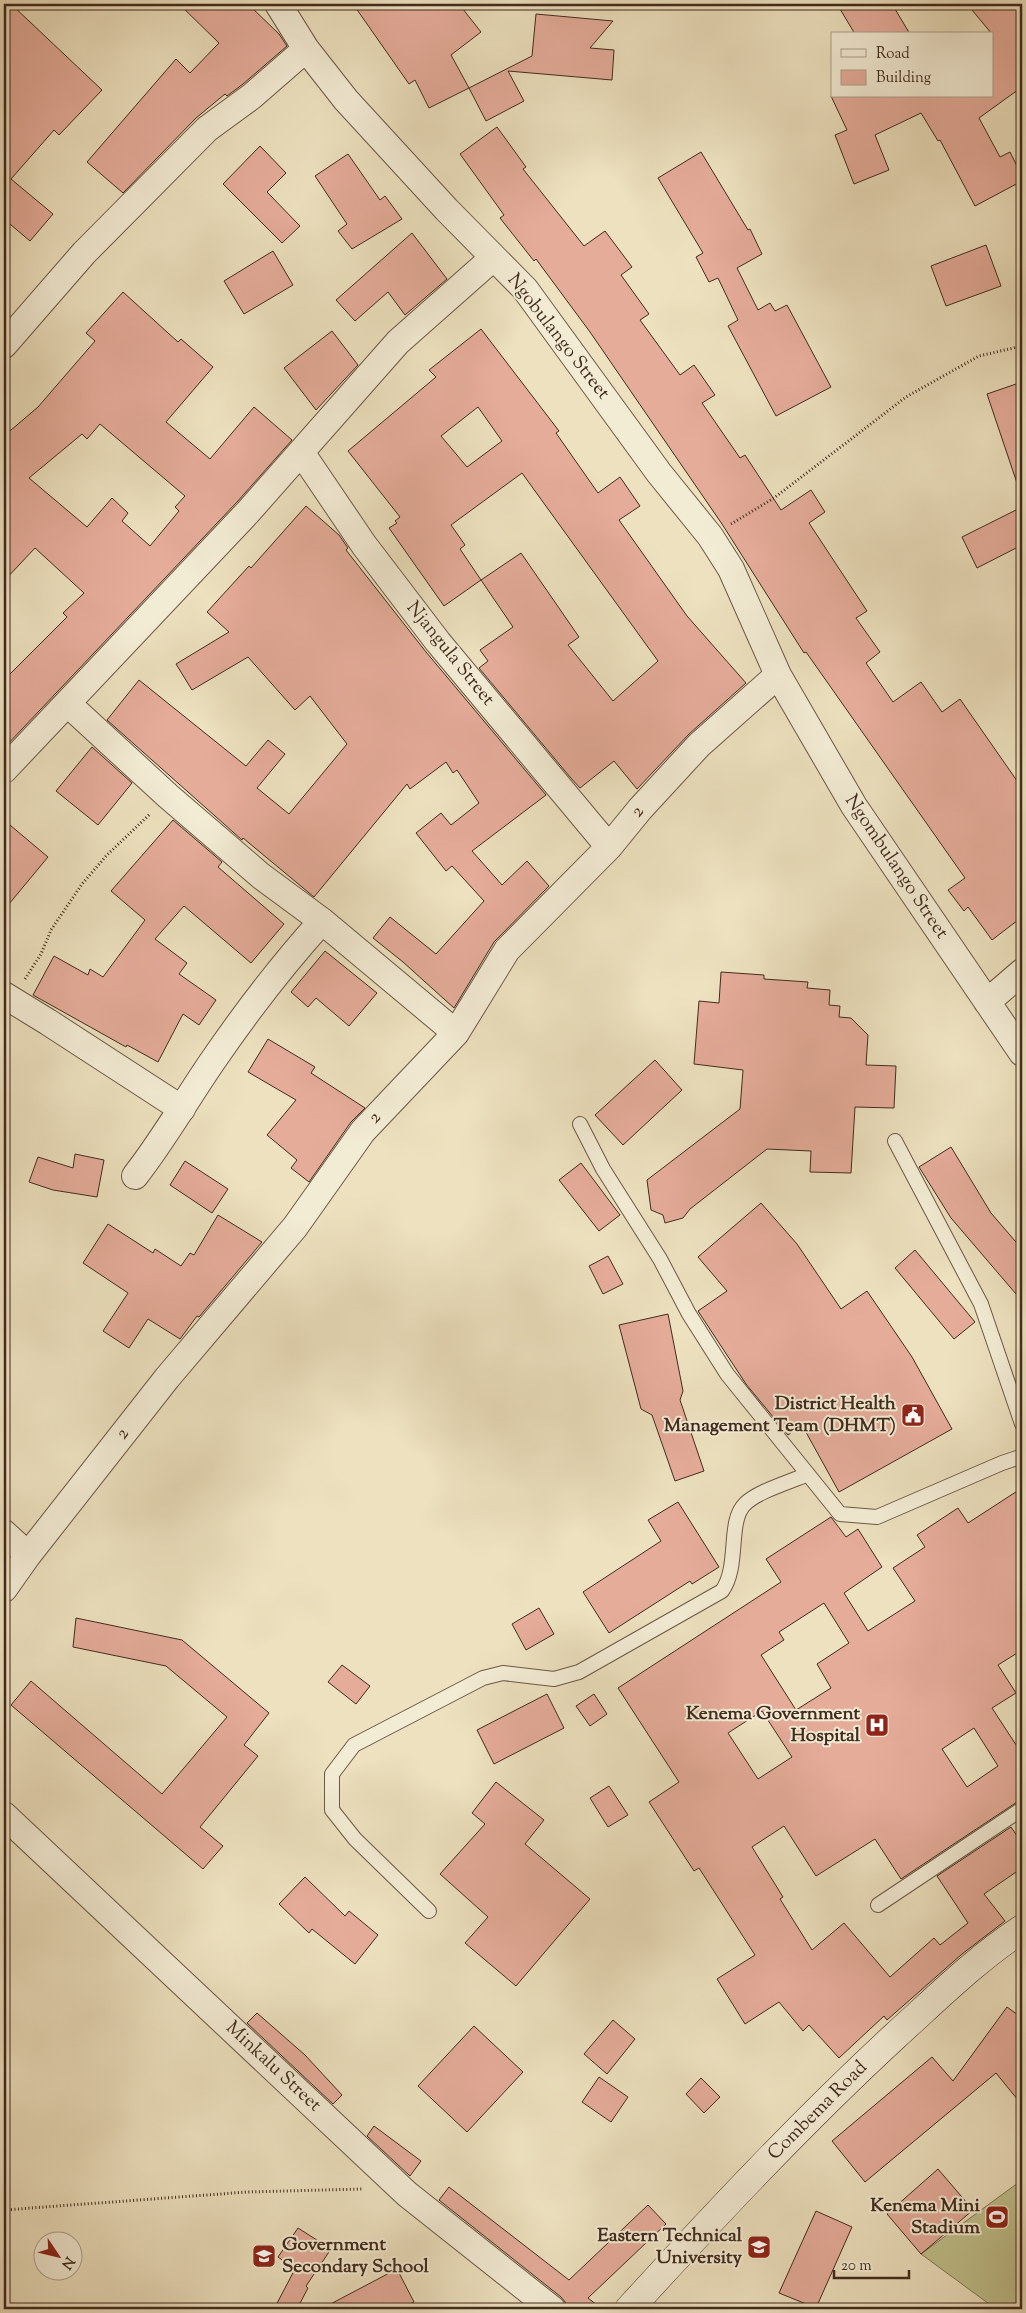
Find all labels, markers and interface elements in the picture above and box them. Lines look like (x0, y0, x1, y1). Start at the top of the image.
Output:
legend (831, 32, 994, 98)
text: Road (876, 44, 910, 65)
text: Building (876, 68, 931, 89)
street label: Ngobulango Street (500, 268, 616, 406)
street label: Njangula Street (399, 596, 501, 712)
street label: Ngombulango Street (838, 789, 955, 945)
street label: 2 (625, 800, 651, 824)
street label: 2 (362, 1105, 388, 1131)
place label: District Health Management Team (DHMT) (664, 1391, 897, 1440)
public building icon: District Health Management Team (DHMT) (900, 1402, 926, 1428)
street label: 2 (110, 1422, 136, 1446)
place label: Kenema Government Hospital (686, 1701, 861, 1750)
hospital icon: Kenema Government Hospital (864, 1712, 890, 1738)
street label: Minkalu Street (219, 2015, 327, 2119)
street label: Combema Road (762, 2055, 874, 2167)
place label: Kenema Mini Stadium (870, 2193, 981, 2242)
sports icon: Kenema Mini Stadium (984, 2204, 1010, 2230)
place label: Eastern Technical University (597, 2223, 743, 2272)
north arrow (32, 2230, 82, 2280)
place label: Government Secondary School (282, 2232, 430, 2281)
school or university icon: Eastern Technical University (746, 2234, 772, 2260)
school or university icon: Government Secondary School (251, 2243, 277, 2269)
scale bar (834, 2248, 908, 2280)
text: N (56, 2252, 78, 2273)
text: 20 m (841, 2256, 872, 2277)

